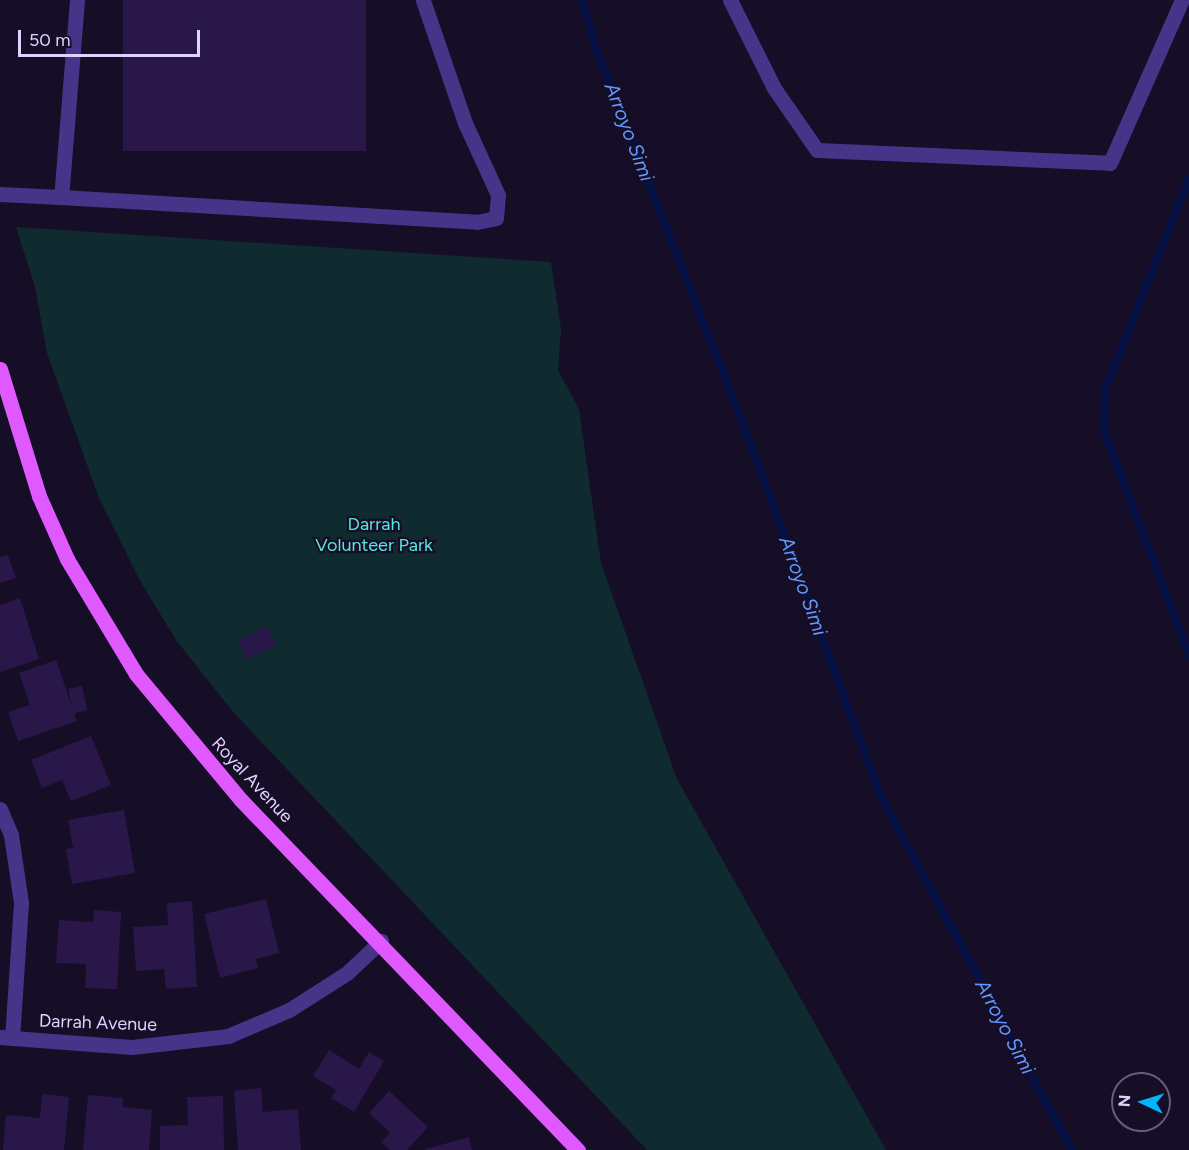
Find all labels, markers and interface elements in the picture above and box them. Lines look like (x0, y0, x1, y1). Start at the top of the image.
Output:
scale bar (21, 18, 202, 56)
text: 50 m (29, 29, 71, 51)
water label: Arroyo Simi (599, 79, 659, 185)
park label: Darrah Volunteer Park (315, 514, 433, 556)
water label: Arroyo Simi (774, 533, 832, 639)
street label: Royal Avenue (207, 733, 297, 827)
water label: Arroyo Simi (970, 975, 1040, 1079)
street label: Darrah Avenue (39, 1010, 157, 1036)
north arrow (1111, 1072, 1171, 1132)
text: N (1115, 1094, 1134, 1108)

